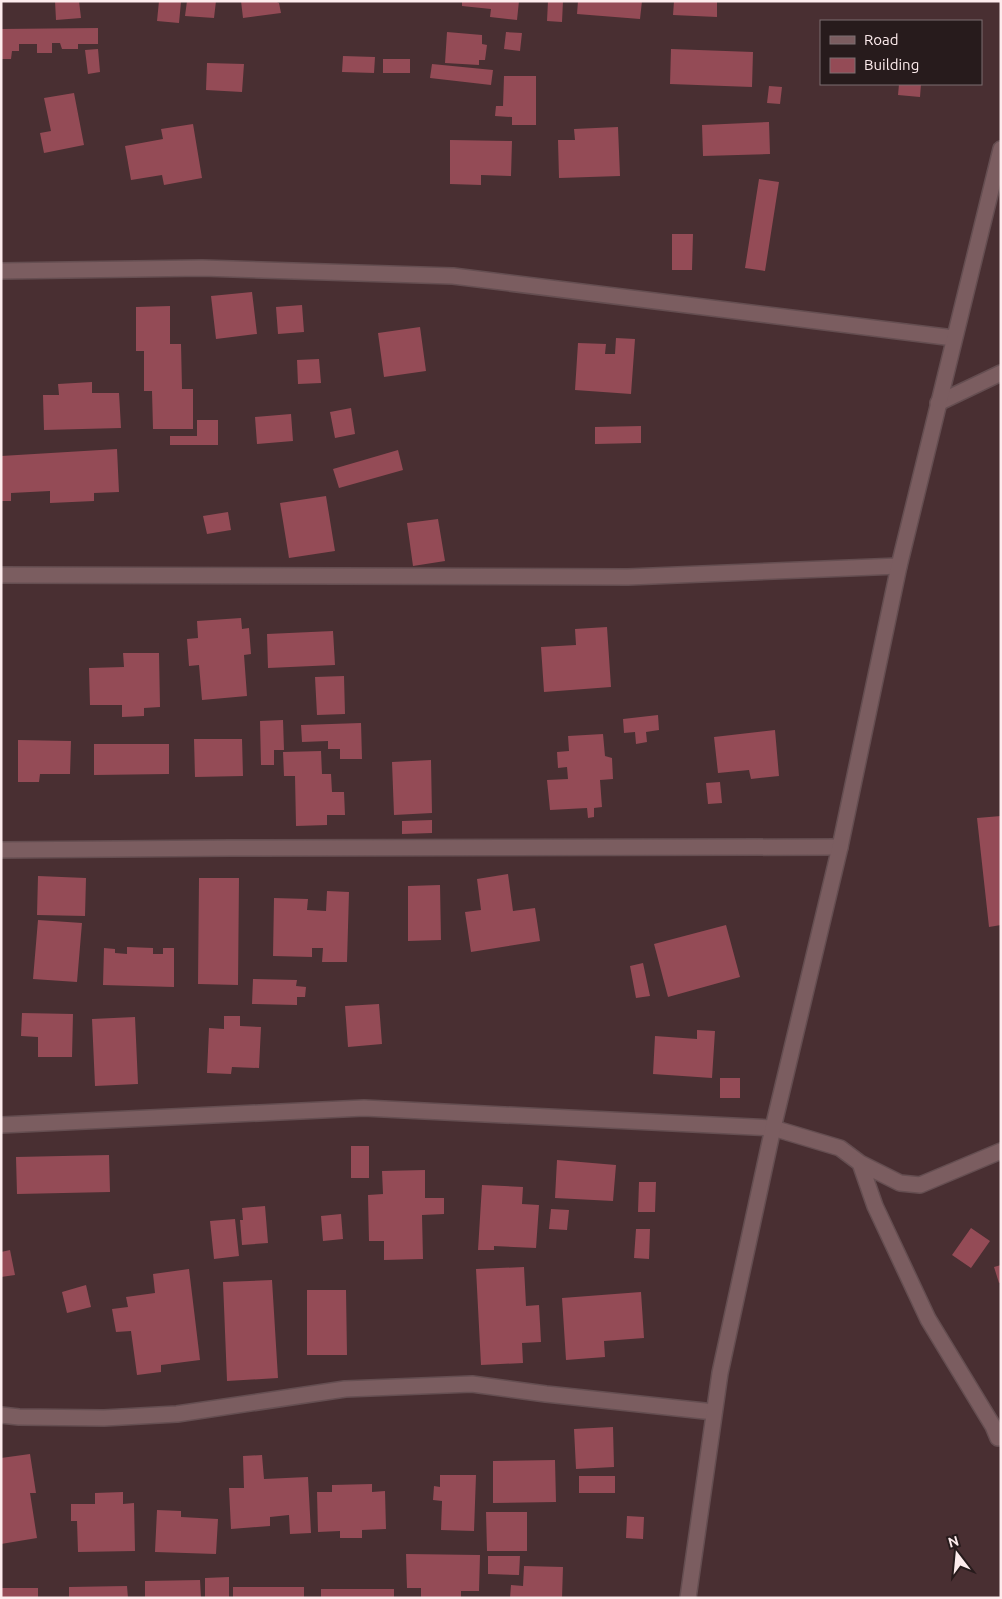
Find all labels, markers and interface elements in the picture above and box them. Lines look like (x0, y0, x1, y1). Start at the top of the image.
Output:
legend (820, 20, 982, 85)
text: Road (864, 31, 899, 48)
text: Building (864, 56, 919, 73)
north arrow (932, 1529, 982, 1579)
text: N (946, 1532, 961, 1551)

